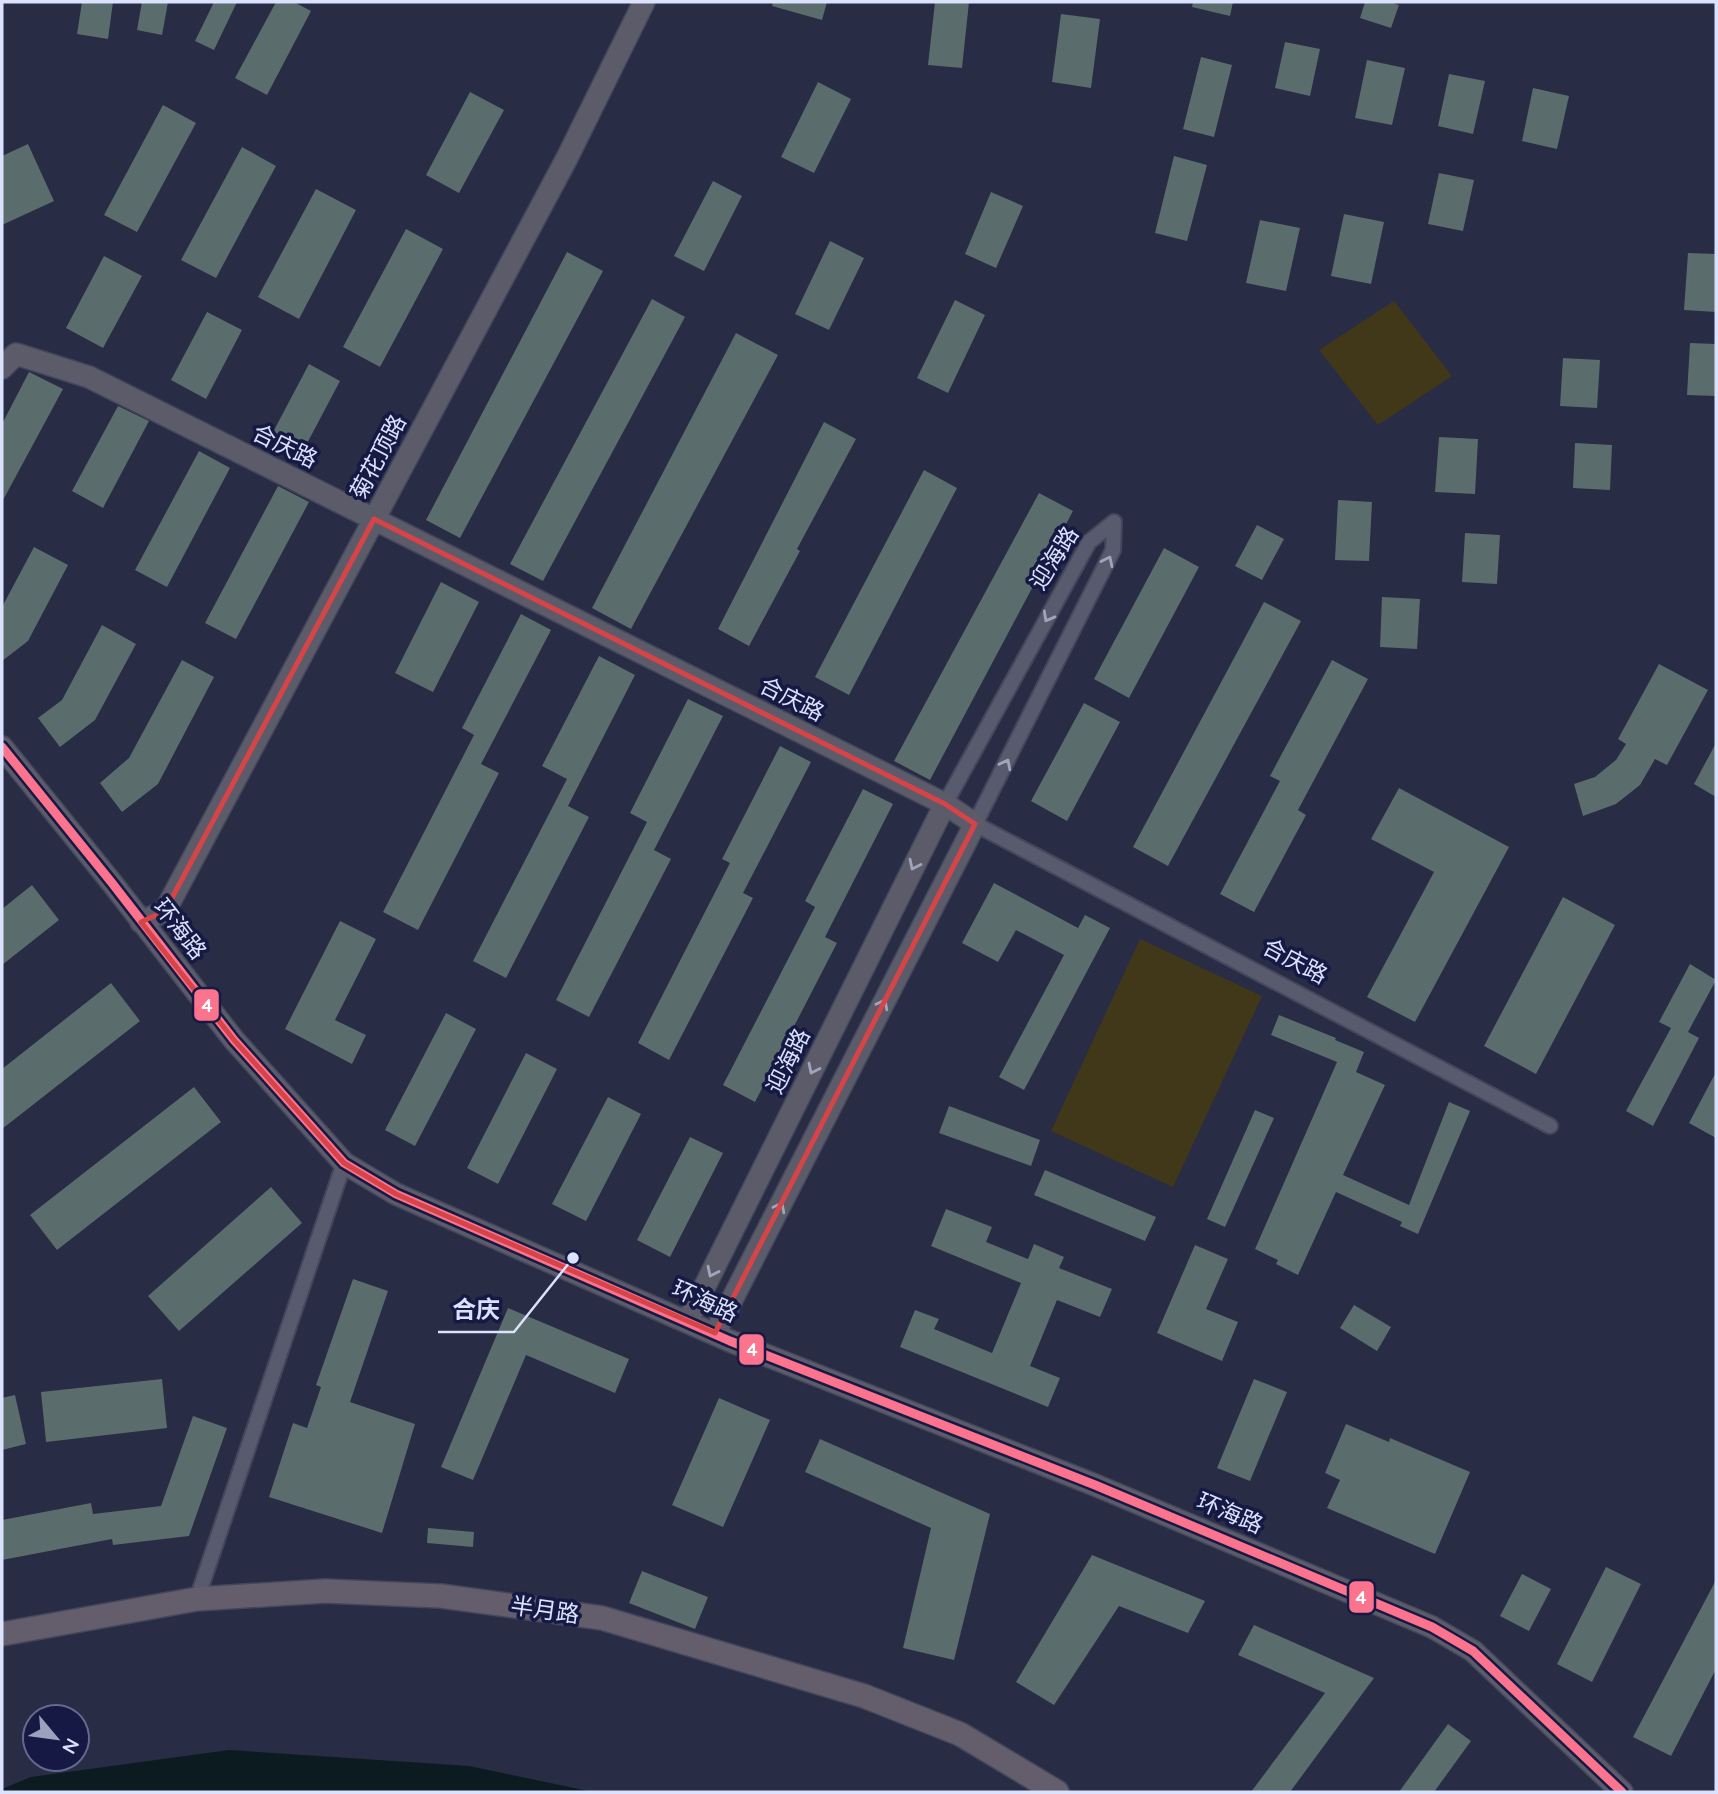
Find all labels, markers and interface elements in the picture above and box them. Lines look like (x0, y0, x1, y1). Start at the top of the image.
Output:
street label: 菊花顶路 (343, 409, 412, 504)
street label: 合庆路 (248, 417, 323, 474)
street label: 迎海路 (1023, 521, 1084, 595)
one-way arrow (1100, 556, 1114, 568)
one-way arrow (1043, 609, 1056, 622)
street label: 合庆路 (755, 670, 830, 727)
one-way arrow (997, 759, 1011, 771)
one-way arrow (909, 858, 923, 870)
street label: 环海路 (148, 893, 213, 965)
street label: 合庆路 (1258, 932, 1333, 990)
line badge: 4 (193, 988, 220, 1022)
text: 4 (201, 993, 213, 1017)
one-way arrow (875, 999, 888, 1011)
street label: 迎海路 (759, 1023, 816, 1098)
one-way arrow (807, 1062, 821, 1074)
one-way arrow (771, 1202, 785, 1214)
one-way arrow (706, 1265, 720, 1278)
street label: 环海路 (668, 1273, 743, 1328)
callout: 合庆 (438, 1287, 514, 1332)
text: 合庆 (452, 1294, 500, 1324)
line badge: 4 (738, 1333, 765, 1366)
text: 4 (746, 1337, 758, 1361)
street label: 环海路 (1193, 1486, 1268, 1539)
line badge: 4 (1348, 1580, 1375, 1614)
text: 4 (1355, 1585, 1367, 1609)
street label: 半月路 (509, 1590, 581, 1629)
north arrow (21, 1703, 91, 1773)
text: N (57, 1734, 85, 1758)

